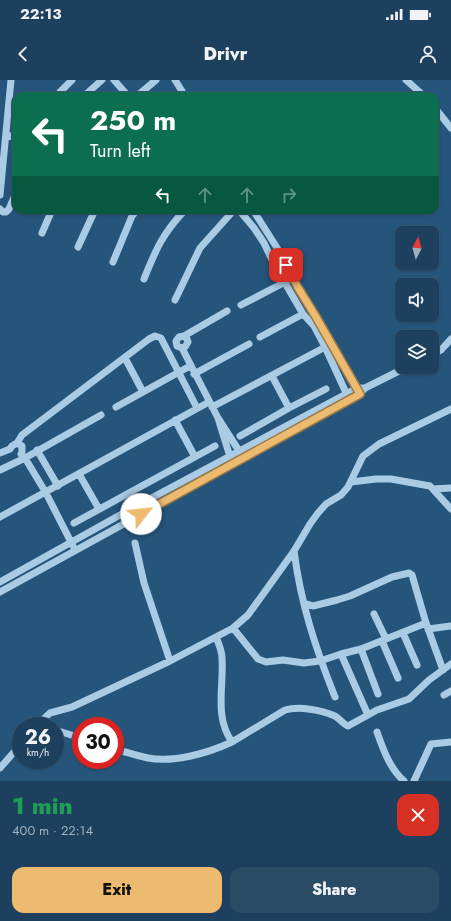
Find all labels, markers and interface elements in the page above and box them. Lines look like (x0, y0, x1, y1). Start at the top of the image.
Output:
text: 22:13 (20, 3, 61, 25)
text: Drivr (203, 41, 248, 67)
icon: back (12, 43, 34, 65)
icon: person (417, 43, 439, 65)
text: 250 m (90, 100, 176, 141)
icon: left (24, 108, 76, 160)
text: Turn left (90, 138, 150, 164)
icon: left (152, 184, 174, 206)
icon: ahead (194, 184, 216, 206)
icon: ahead (236, 184, 258, 206)
icon: right (278, 184, 300, 206)
north arrow (395, 226, 439, 270)
map controls (395, 226, 439, 374)
pin (269, 248, 303, 282)
icon: arrive (275, 254, 297, 276)
button: sound (395, 278, 439, 322)
button: layers (395, 330, 439, 374)
position arrow (120, 493, 162, 535)
speed limit sign: 30 (72, 717, 124, 769)
text: 26 (25, 723, 51, 752)
text: km/h (27, 745, 49, 760)
text: 1 min (12, 788, 73, 823)
button: close (397, 794, 439, 836)
text: 400 m · 22:14 (12, 821, 93, 840)
button: Exit (12, 867, 222, 913)
button: Share (230, 867, 439, 913)

